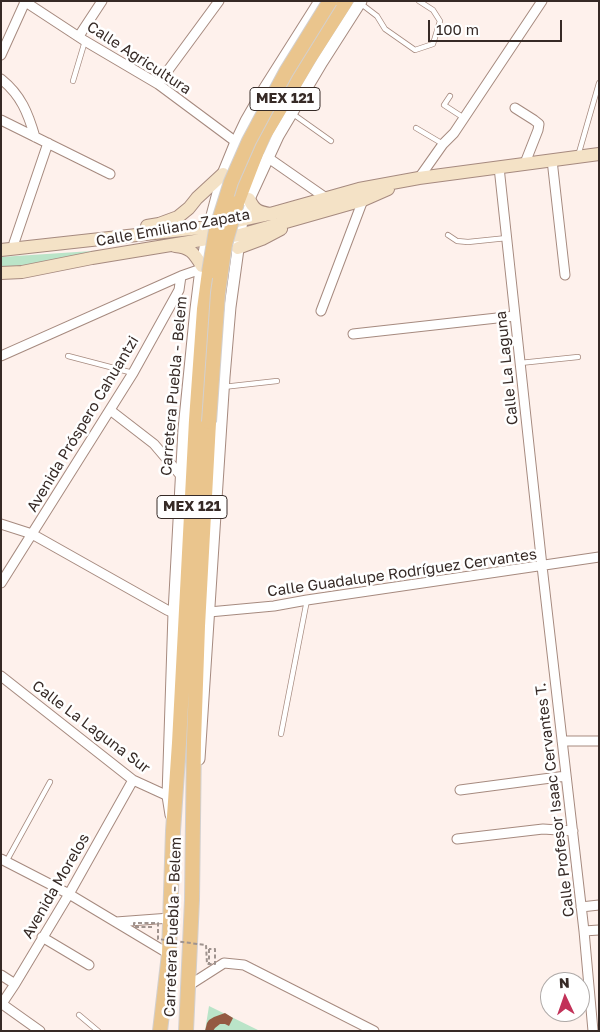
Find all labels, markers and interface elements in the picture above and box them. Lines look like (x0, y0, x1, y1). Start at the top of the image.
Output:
scale bar (430, 10, 564, 42)
street label: Calle Agricultura (84, 18, 194, 98)
text: 100 m (436, 20, 479, 38)
road number: MEX 121 (250, 88, 320, 110)
street label: Calle Emiliano Zapata (95, 206, 251, 250)
street label: Carretera Puebla - Belem (157, 295, 191, 477)
street label: Calle La Laguna (492, 310, 522, 426)
street label: Avenida Próspero Cahuantzi (23, 333, 143, 515)
road number: MEX 121 (157, 496, 227, 518)
street label: Calle Guadalupe Rodríguez Cervantes (266, 545, 538, 601)
street label: Calle La Laguna Sur (29, 677, 153, 777)
street label: Calle Profesor Isaac Cervantes T. (532, 682, 578, 918)
street label: Avenida Morelos (19, 830, 93, 942)
street label: Carretera Puebla - Belem (161, 837, 185, 1017)
north arrow (540, 972, 590, 1022)
text: N (558, 974, 570, 991)

